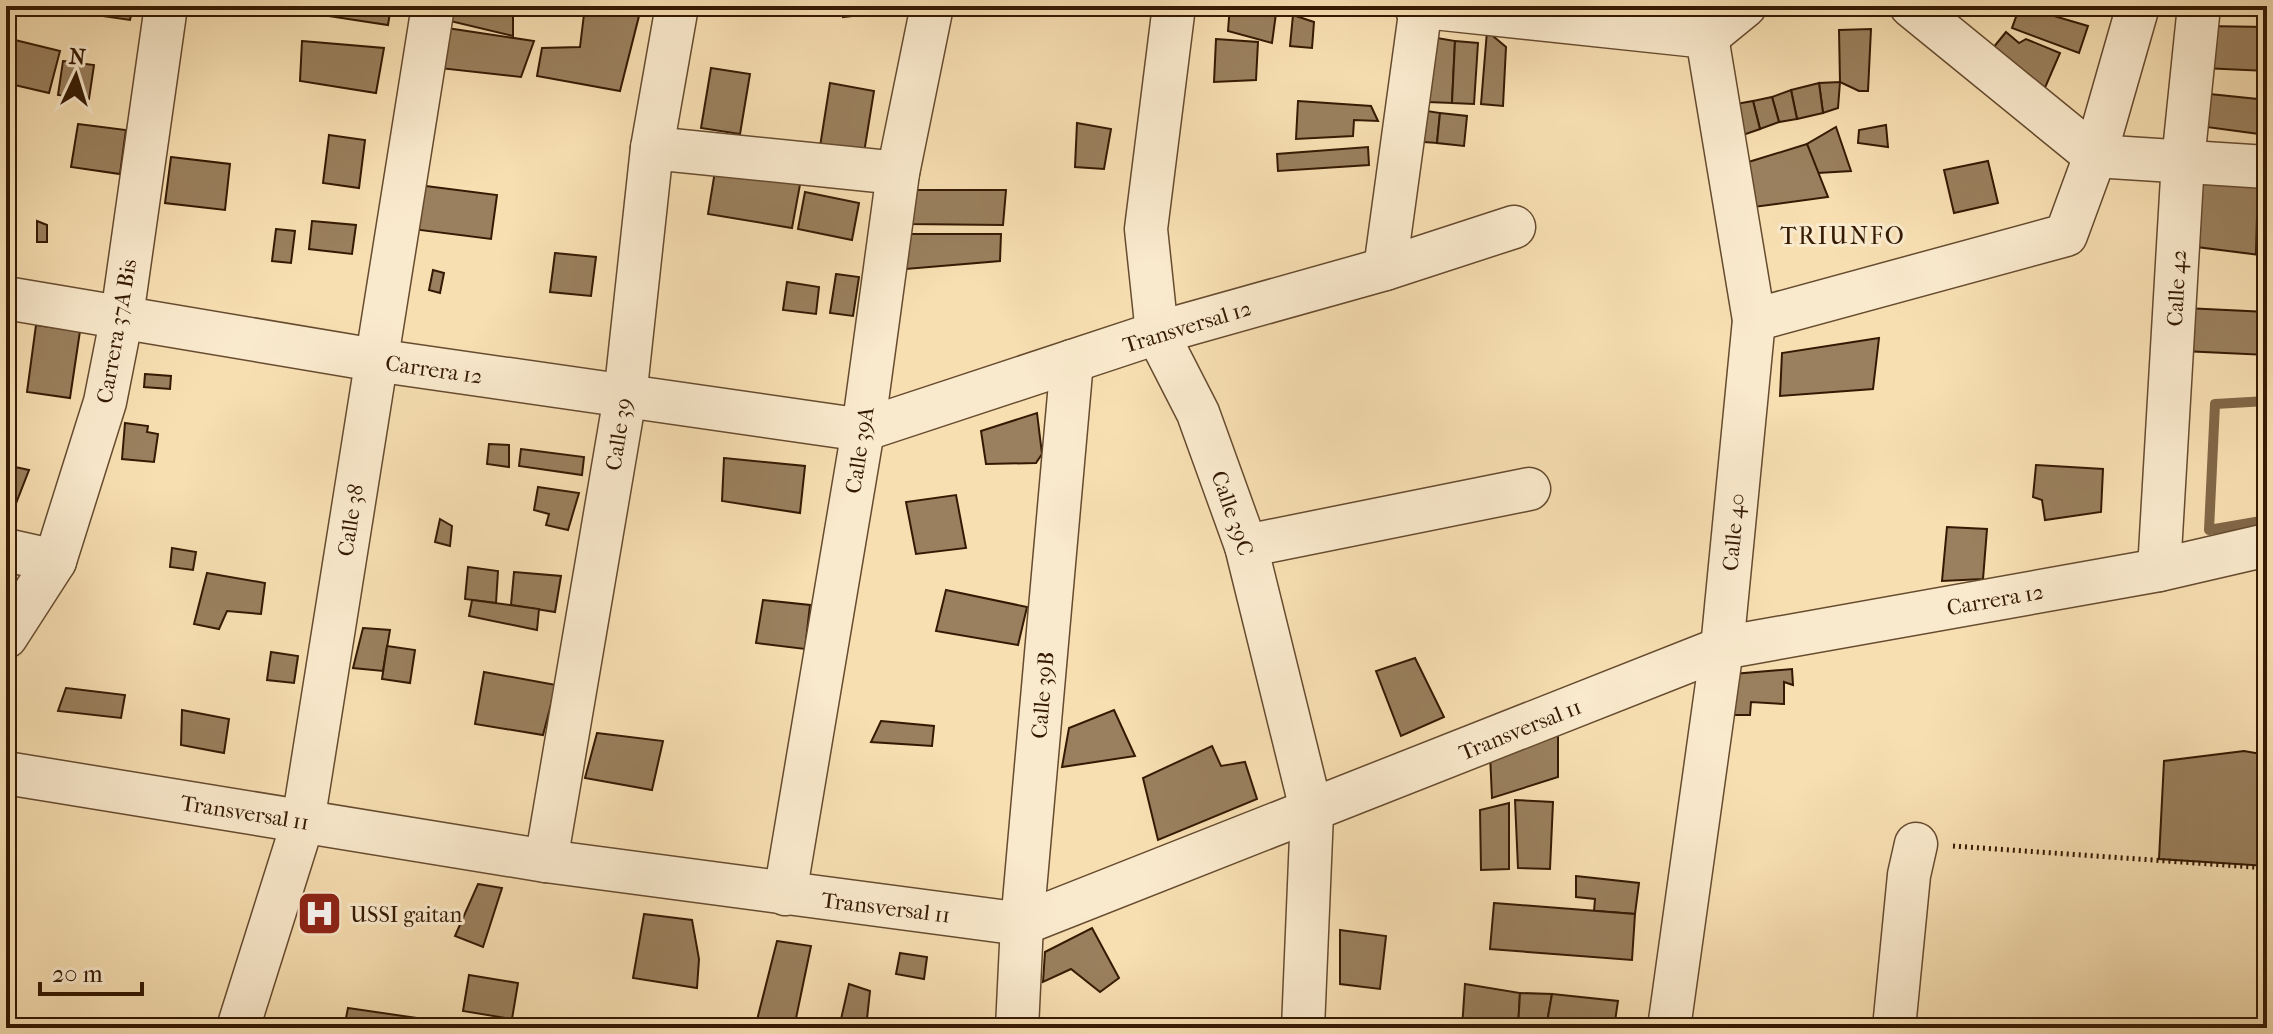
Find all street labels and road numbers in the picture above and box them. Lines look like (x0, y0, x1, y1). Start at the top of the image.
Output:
street label: Calle 42 (2162, 249, 2192, 327)
street label: Carrera 37A Bis (91, 257, 142, 405)
street label: Transversal 12 (1120, 295, 1255, 359)
street label: Carrera 12 (384, 350, 484, 390)
street label: Calle 39 (600, 396, 638, 472)
street label: Calle 39A (840, 404, 880, 495)
street label: Calle 39C (1205, 468, 1259, 559)
street label: Calle 38 (332, 482, 370, 558)
street label: Calle 40 (1718, 492, 1750, 572)
street label: Carrera 12 (1945, 579, 2046, 621)
street label: Calle 39B (1026, 650, 1060, 740)
street label: Transversal 11 (1456, 694, 1585, 766)
street label: Transversal 11 (179, 790, 311, 836)
street label: Transversal 11 (820, 887, 952, 929)

